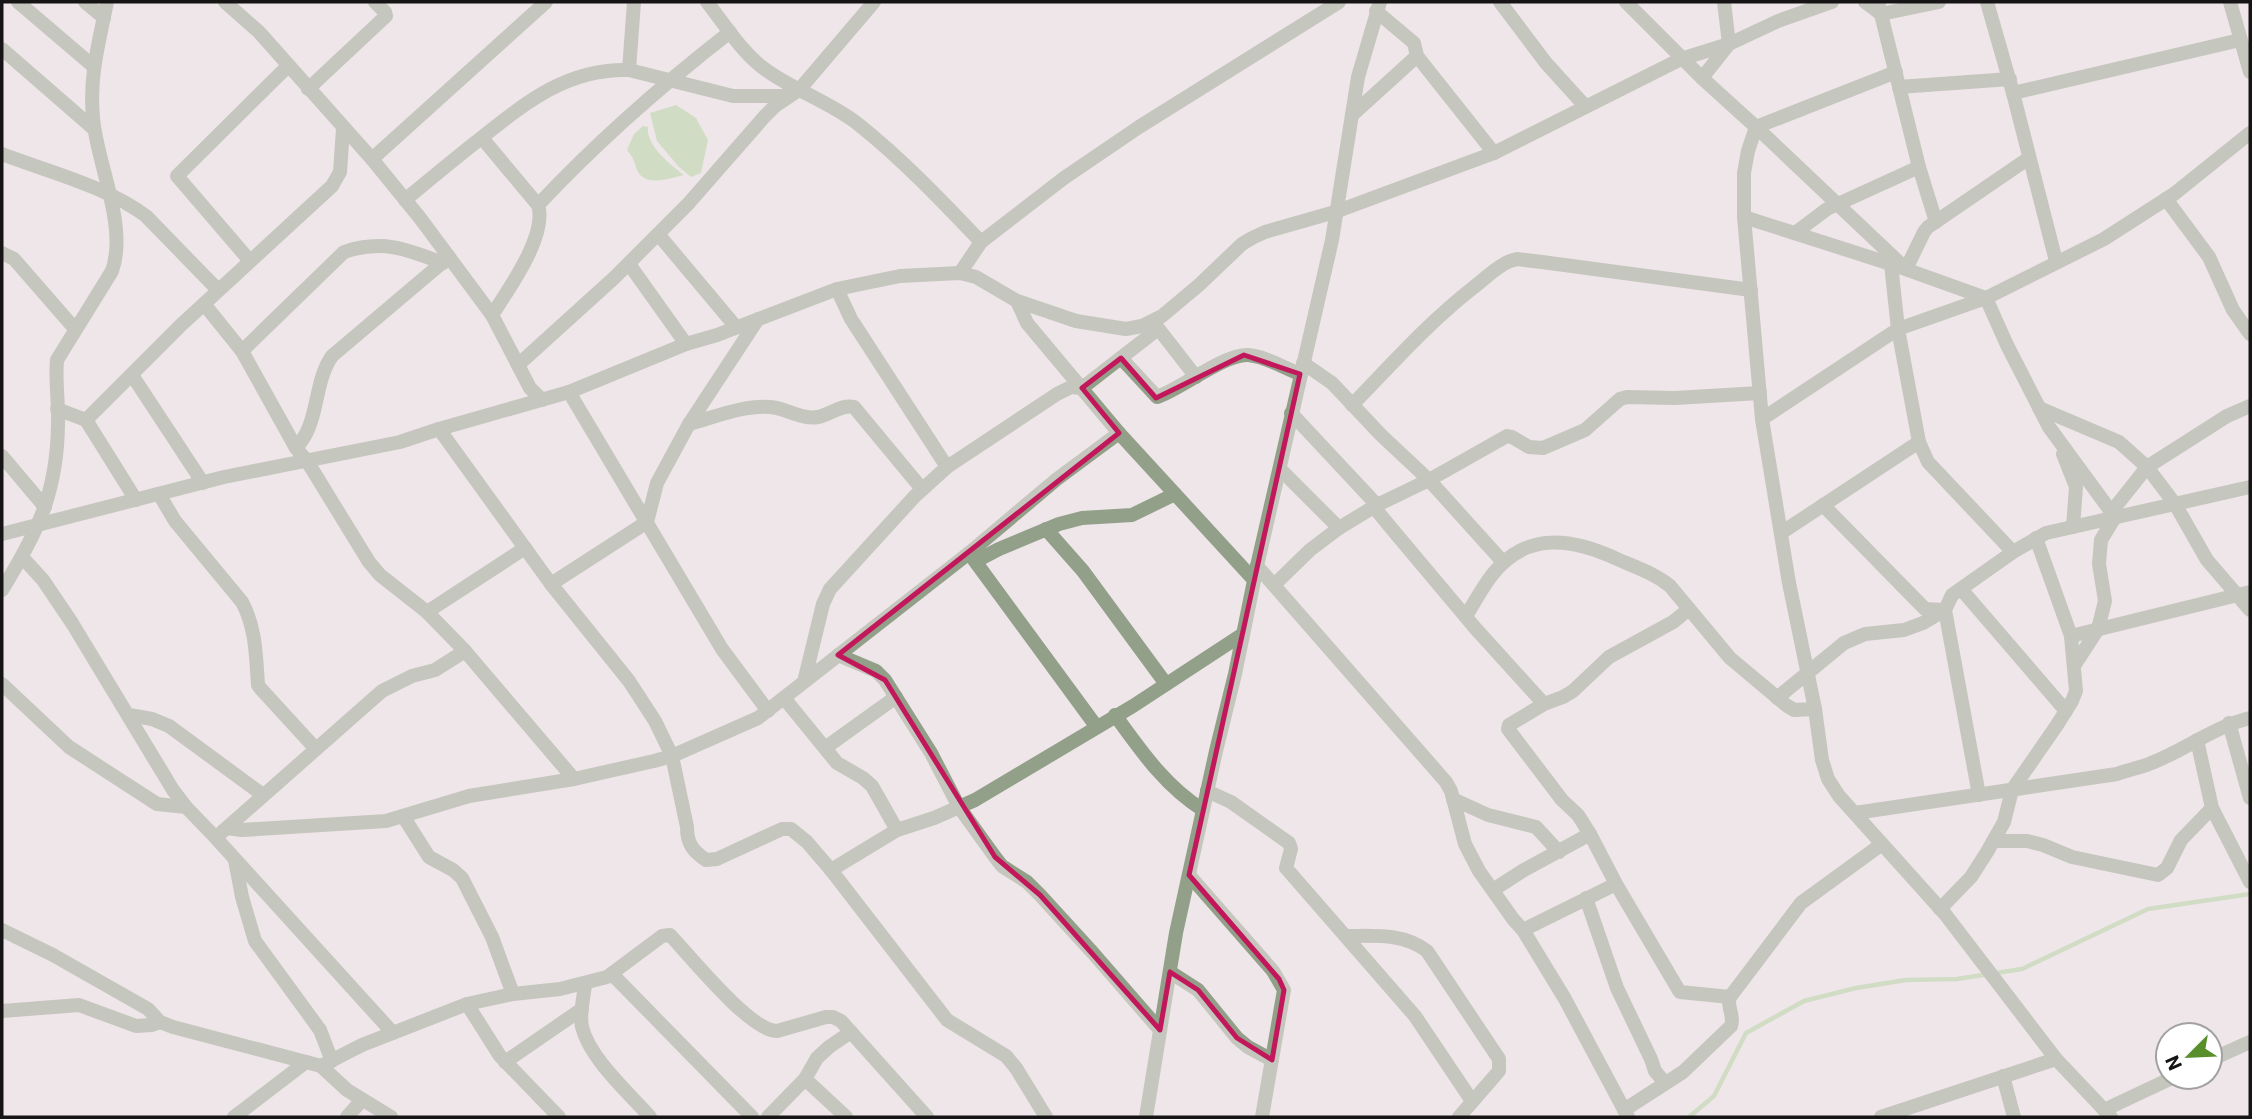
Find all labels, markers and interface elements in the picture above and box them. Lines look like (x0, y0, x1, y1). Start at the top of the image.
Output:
north arrow (2154, 1021, 2224, 1091)
text: N (2161, 1052, 2187, 1074)

